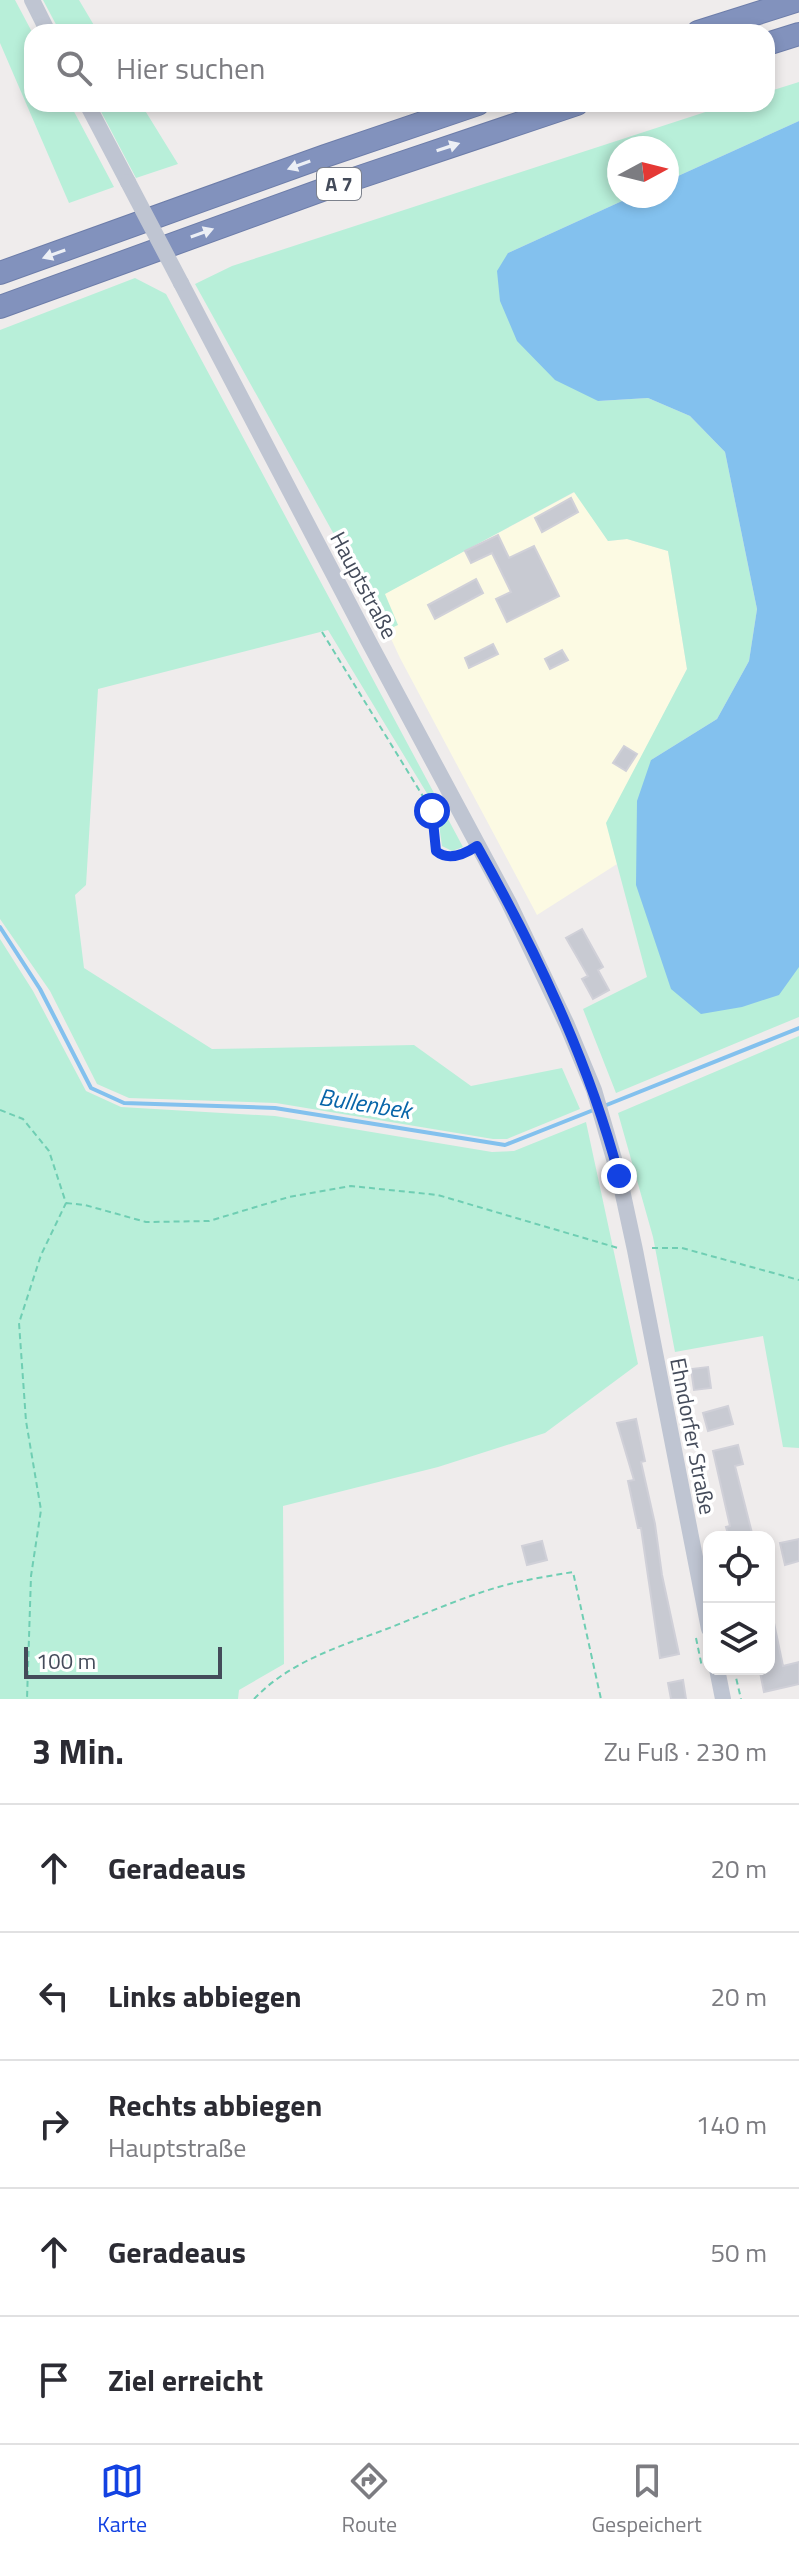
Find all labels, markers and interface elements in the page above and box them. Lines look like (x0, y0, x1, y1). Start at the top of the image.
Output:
search box (24, 24, 775, 112)
text: Hier suchen (116, 45, 265, 91)
icon: search (52, 46, 96, 90)
north arrow (607, 136, 679, 208)
one-way arrow (436, 141, 460, 153)
one-way arrow (286, 159, 310, 172)
road number: A 7 (317, 168, 361, 200)
one-way arrow (190, 227, 214, 239)
one-way arrow (42, 248, 66, 260)
street label: Hauptstraße (321, 525, 407, 645)
route start (414, 793, 450, 829)
water label: Bullenbek (316, 1078, 417, 1129)
route end (601, 1158, 637, 1194)
street label: Ehndorfer Straße (661, 1355, 725, 1517)
map controls (703, 1531, 775, 1675)
button: locate (703, 1531, 775, 1603)
button: layers (703, 1603, 775, 1675)
scale bar (24, 1643, 222, 1679)
text: 100 m (36, 1644, 96, 1678)
text: 3 Min. (32, 1725, 124, 1777)
text: Zu Fuß · 230 m (604, 1732, 767, 1771)
text: Geradeaus (108, 1845, 246, 1891)
icon: ahead (32, 1846, 76, 1890)
text: 20 m (710, 1849, 767, 1888)
text: Links abbiegen (108, 1973, 302, 2019)
icon: left (32, 1974, 76, 2018)
text: 20 m (710, 1977, 767, 2016)
text: Rechts abbiegen (108, 2082, 322, 2128)
icon: right (32, 2102, 76, 2146)
text: 140 m (696, 2105, 767, 2144)
text: Hauptstraße (108, 2128, 246, 2167)
text: Geradeaus (108, 2229, 246, 2275)
icon: ahead (32, 2230, 76, 2274)
text: 50 m (710, 2233, 767, 2272)
text: Ziel erreicht (108, 2357, 263, 2403)
icon: arrive (32, 2358, 76, 2402)
tab: Karte (97, 2459, 147, 2541)
tab: Route (342, 2459, 397, 2541)
tab: Gespeichert (592, 2459, 702, 2541)

